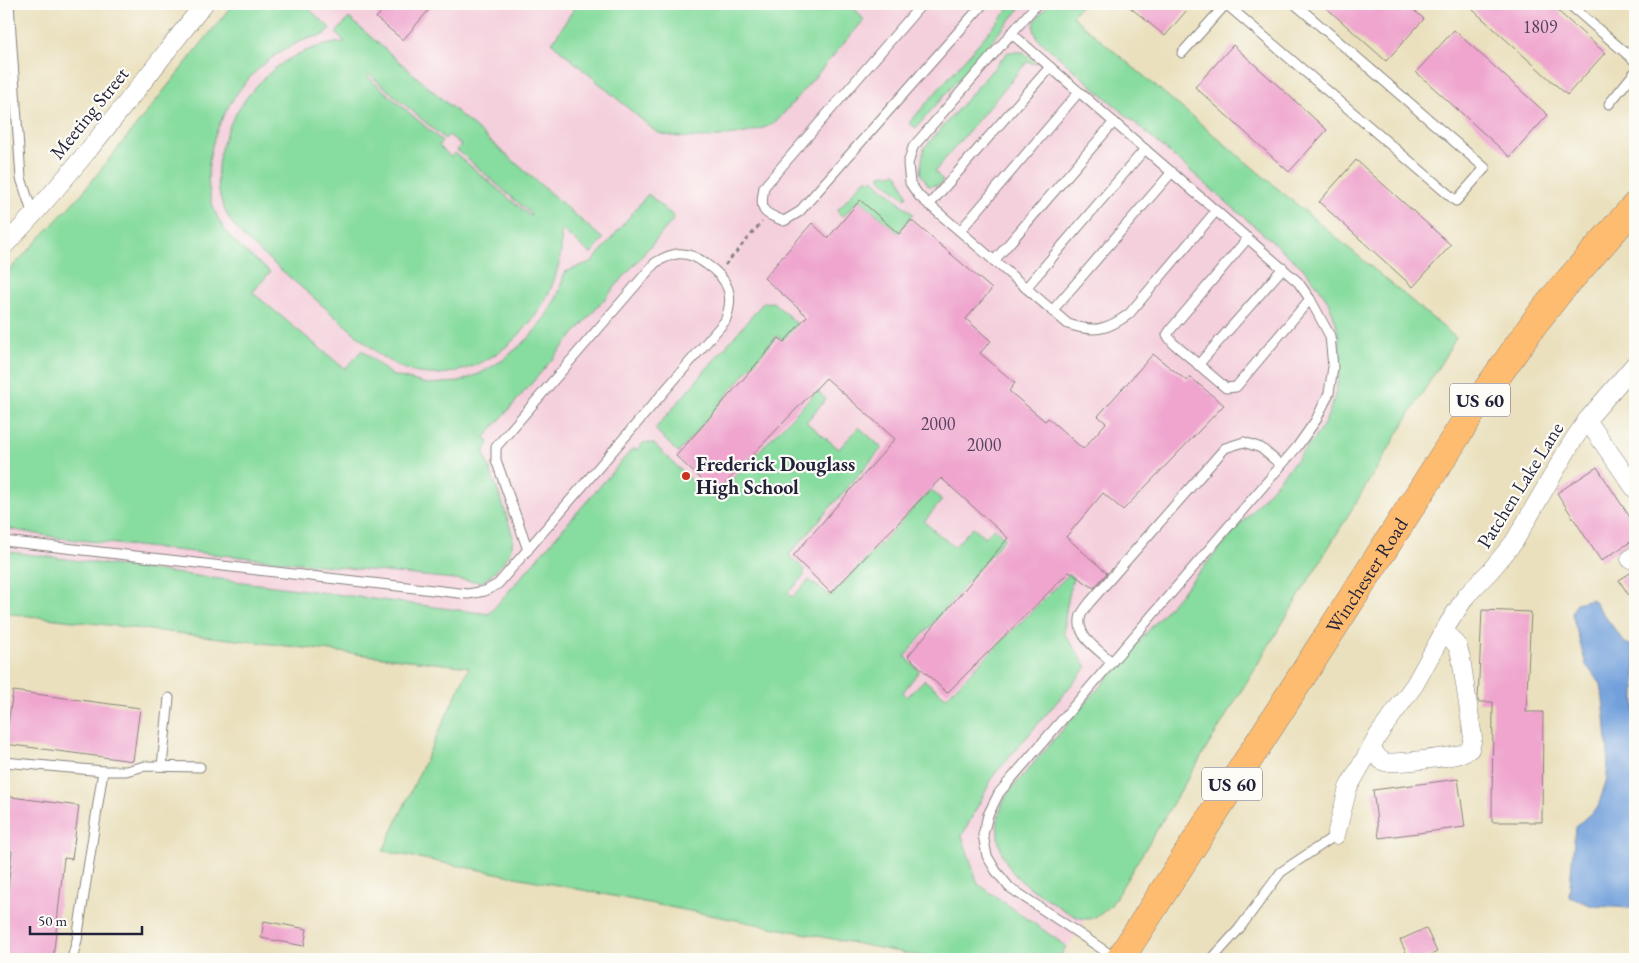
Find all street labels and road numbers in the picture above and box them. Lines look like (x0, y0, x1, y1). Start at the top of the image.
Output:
street label: Meeting Street (44, 61, 135, 164)
road number: US 60 (1450, 384, 1510, 416)
street label: Patchen Lake Lane (1471, 417, 1569, 553)
street label: Winchester Road (1320, 512, 1414, 638)
road number: US 60 (1202, 768, 1262, 801)

